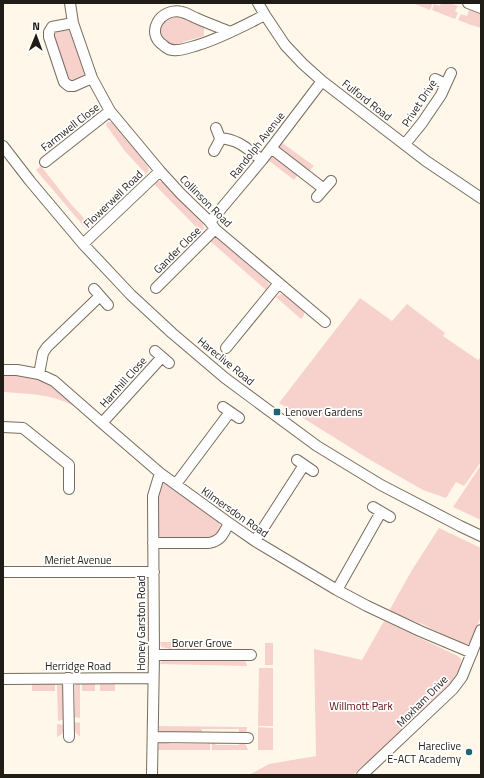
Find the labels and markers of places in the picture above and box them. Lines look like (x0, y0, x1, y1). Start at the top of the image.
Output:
place label: Lenover Gardens (285, 404, 363, 420)
marker: Lenover Gardens (272, 407, 282, 417)
place label: Hareclive E-ACT Academy (387, 738, 462, 767)
marker: Hareclive E-ACT Academy (464, 747, 474, 757)

